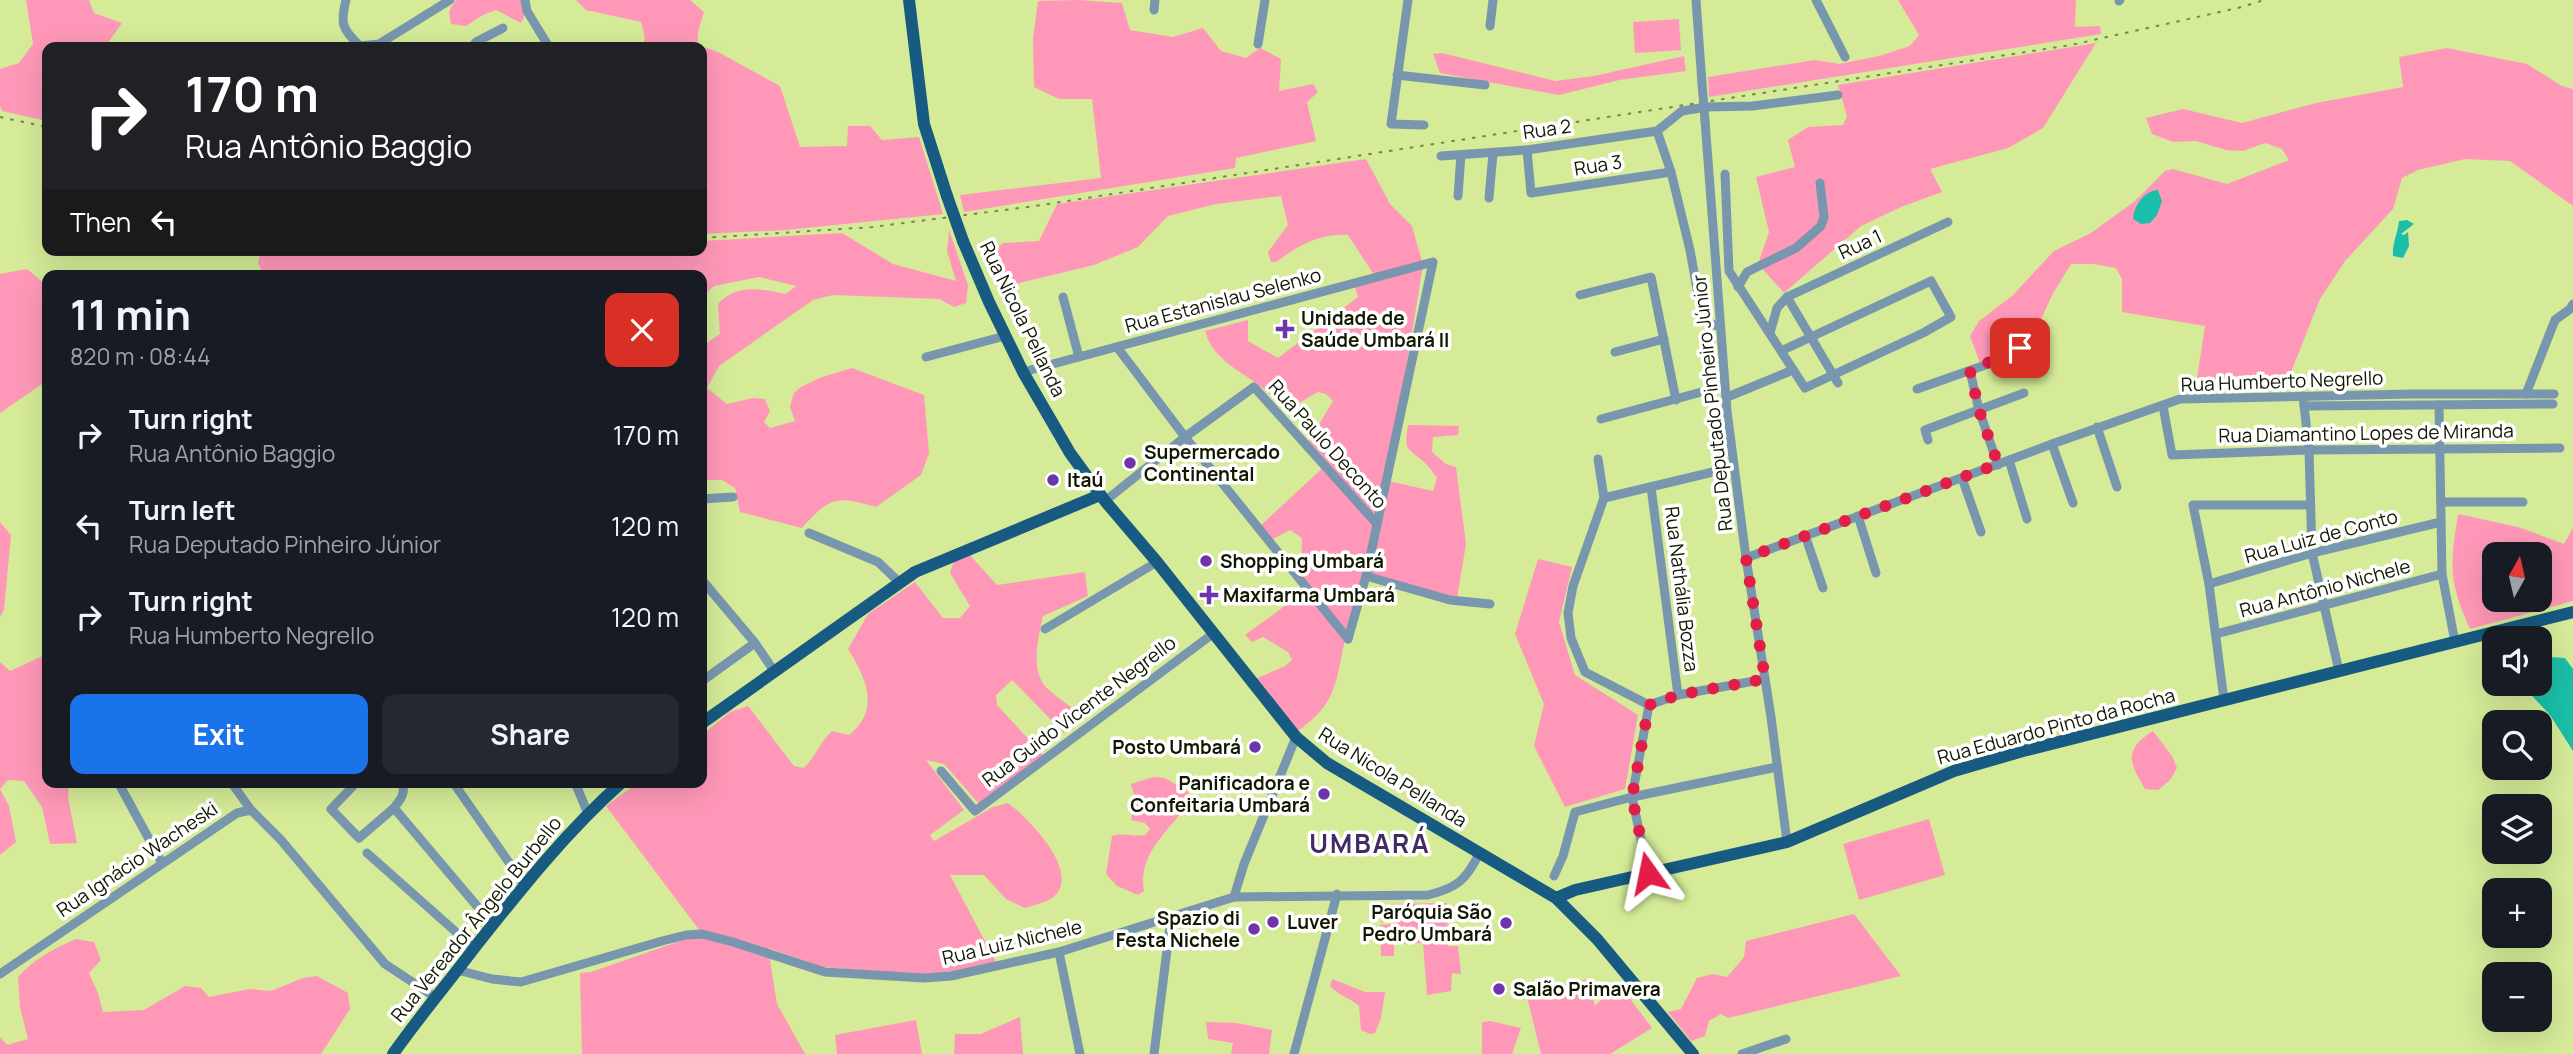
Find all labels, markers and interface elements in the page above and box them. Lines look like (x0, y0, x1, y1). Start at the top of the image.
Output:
text: 170 m (185, 60, 319, 127)
icon: right (70, 70, 161, 161)
street label: Rua 2 (1521, 113, 1573, 145)
text: Rua Antônio Baggio (185, 124, 472, 168)
street label: Rua 3 (1572, 148, 1624, 182)
icon: left (145, 203, 183, 241)
text: Then (70, 204, 131, 240)
street label: Rua 1 (1834, 223, 1886, 265)
street label: Rua Nicola Pellanda (974, 237, 1072, 401)
street label: Rua Estanislau Selenko (1122, 261, 1324, 339)
street label: Rua Deputado Pinheiro Júnior (1686, 273, 1738, 533)
text: 11 min (70, 285, 191, 343)
button: close (605, 293, 679, 367)
place label: Unidade de Saúde Umbará II (1301, 305, 1449, 353)
pin (1990, 318, 2050, 378)
marker: Unidade de Saúde Umbará II (1275, 319, 1295, 339)
icon: arrive (2001, 329, 2039, 367)
text: 820 m · 08:44 (70, 340, 211, 372)
street label: Rua Humberto Negrello (2180, 364, 2384, 398)
street label: Rua Paulo Deconto (1263, 374, 1393, 514)
text: Turn right (129, 401, 253, 437)
icon: right (70, 416, 108, 454)
text: 170 m (613, 417, 679, 453)
street label: Rua Diamantino Lopes de Miranda (2218, 417, 2514, 449)
text: Rua Antônio Baggio (129, 437, 335, 469)
place label: Supermercado Continental (1144, 439, 1280, 487)
marker: Supermercado Continental (1122, 455, 1138, 471)
place label: Itaú (1067, 467, 1103, 493)
marker: Itaú (1045, 472, 1061, 488)
text: Turn left (129, 492, 236, 528)
street label: Rua Luiz de Conto (2241, 503, 2401, 569)
street label: Rua Nathália Bozza (1659, 505, 1705, 673)
icon: left (70, 507, 108, 545)
text: 120 m (611, 508, 679, 544)
text: Rua Deputado Pinheiro Júnior (129, 528, 441, 560)
north arrow (2482, 542, 2552, 612)
map controls (2482, 542, 2552, 1032)
place label: Shopping Umbará (1220, 548, 1384, 574)
marker: Shopping Umbará (1198, 553, 1214, 569)
street label: Rua Antônio Nichele (2237, 553, 2413, 623)
place label: Maxifarma Umbará (1223, 582, 1395, 608)
text: Turn right (129, 583, 253, 619)
marker: Maxifarma Umbará (1201, 587, 1217, 603)
icon: right (70, 598, 108, 636)
text: 120 m (611, 599, 679, 635)
text: Rua Humberto Negrello (129, 619, 374, 651)
button: sound (2482, 626, 2552, 696)
street label: Rua Guido Vicente Negrello (977, 630, 1181, 792)
street label: Rua Eduardo Pinto da Rocha (1934, 682, 2178, 770)
button: Exit (70, 694, 368, 774)
button: Share (382, 694, 679, 774)
button: search (2482, 710, 2552, 780)
street label: Rua Nicola Pellanda (1314, 721, 1472, 833)
place label: Posto Umbará (1112, 734, 1241, 760)
marker: Posto Umbará (1247, 739, 1263, 755)
place label: Panificadora e Confeitaria Umbará (1130, 770, 1310, 818)
marker: Panificadora e Confeitaria Umbará (1316, 786, 1332, 802)
button: layers (2482, 794, 2552, 864)
street label: Rua Ignácio Wacheski (51, 795, 223, 923)
street label: Rua Vereador Ângelo Burbello (385, 811, 567, 1027)
district label: UMBARÁ (1309, 825, 1431, 861)
position arrow (1611, 836, 1685, 910)
button: + (2482, 878, 2552, 948)
place label: Paróquia São Pedro Umbará (1362, 899, 1492, 947)
place label: Spazio di Festa Nichele (1116, 905, 1240, 953)
place label: Luver (1287, 909, 1339, 935)
street label: Rua Luiz Nichele (940, 913, 1084, 971)
marker: Luver (1265, 914, 1281, 930)
marker: Paróquia São Pedro Umbará (1498, 915, 1514, 931)
marker: Spazio di Festa Nichele (1246, 921, 1262, 937)
button: − (2482, 962, 2552, 1032)
place label: Salão Primavera (1513, 976, 1661, 1002)
marker: Salão Primavera (1491, 981, 1507, 997)

